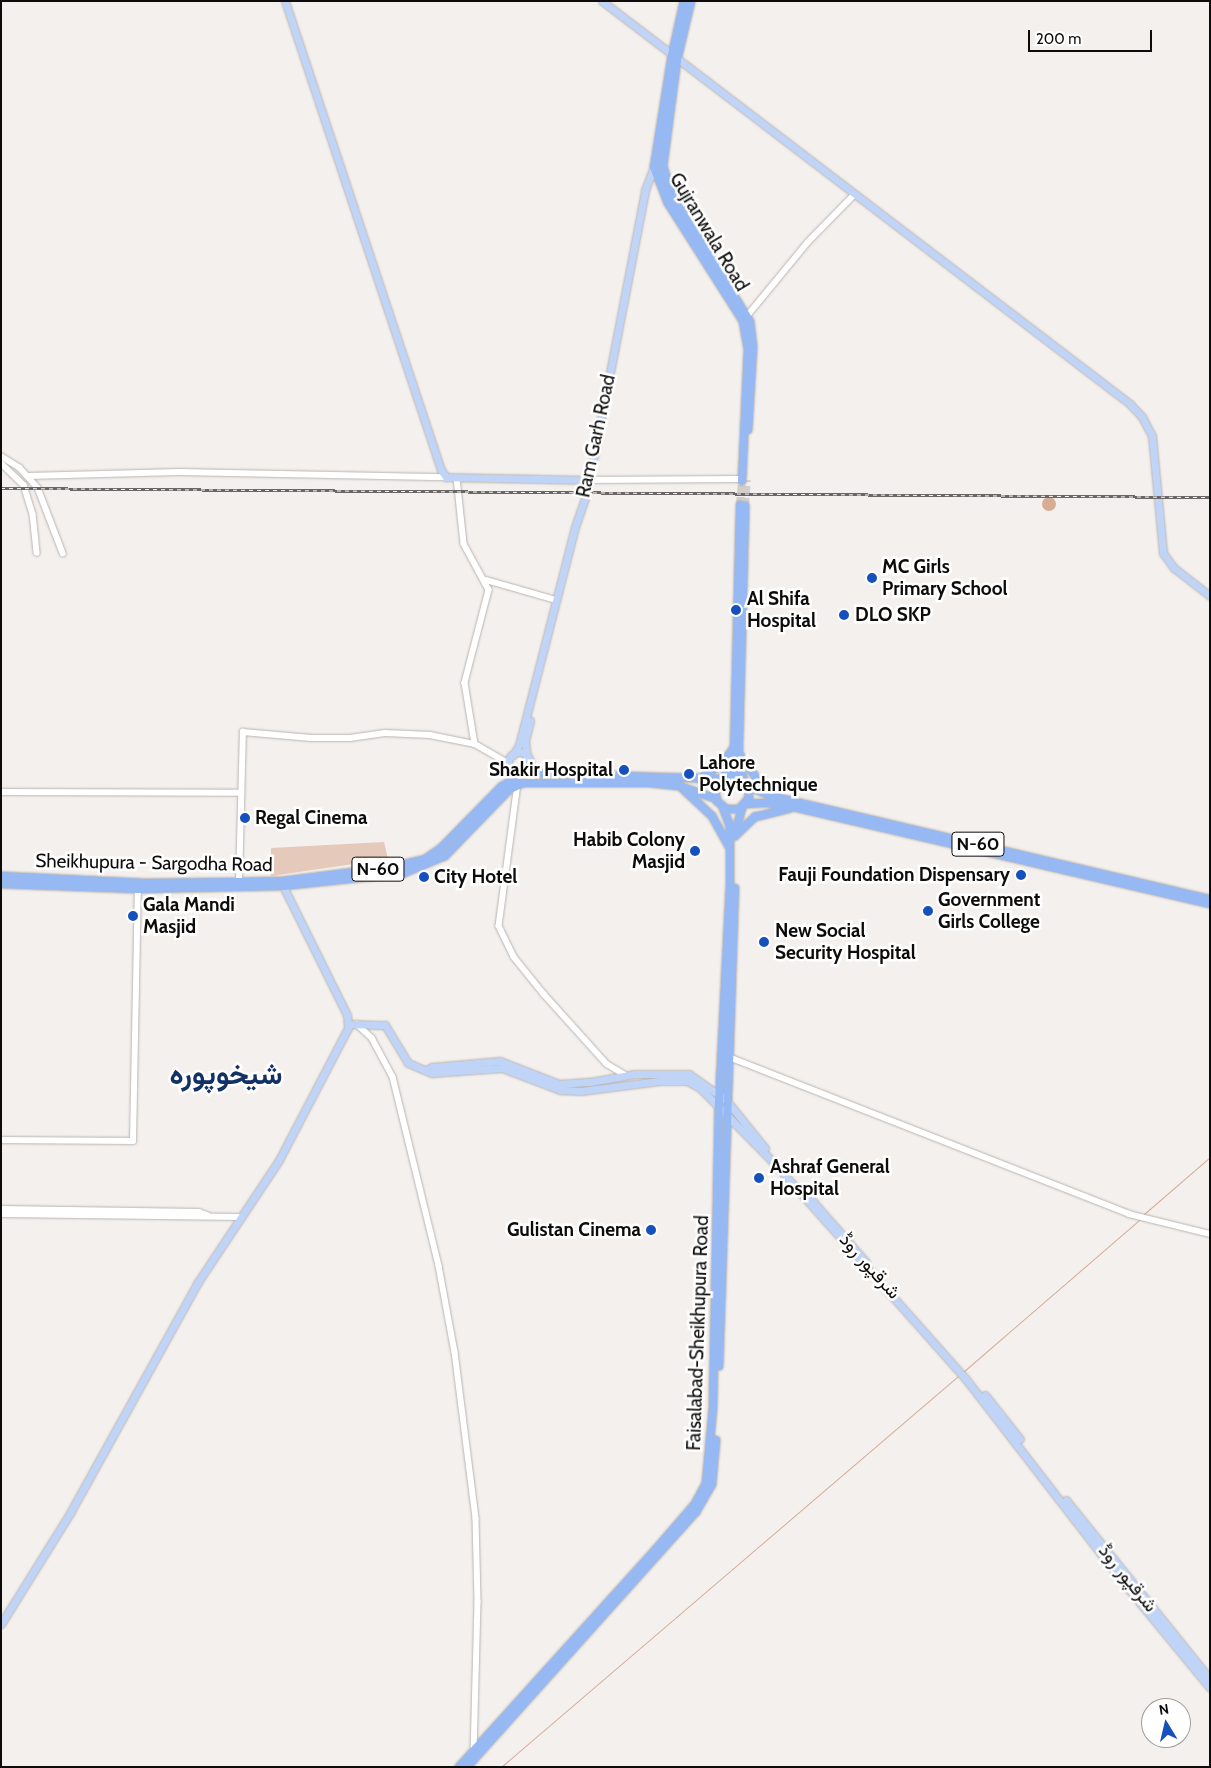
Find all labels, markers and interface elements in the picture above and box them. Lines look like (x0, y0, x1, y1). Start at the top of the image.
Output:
scale bar (1031, 20, 1155, 52)
text: 200 m (1036, 30, 1081, 48)
street label: Gujranwala Road (665, 169, 753, 295)
street label: Ram Garh Road (572, 372, 620, 500)
place label: MC Girls Primary School (882, 556, 1008, 600)
marker: MC Girls Primary School (866, 572, 878, 584)
place label: Al Shifa Hospital (747, 588, 816, 632)
marker: Al Shifa Hospital (729, 603, 743, 617)
place label: DLO SKP (855, 604, 931, 626)
marker: DLO SKP (837, 608, 851, 622)
place label: Lahore Polytechnique (699, 752, 818, 796)
place label: Shakir Hospital (489, 759, 613, 781)
marker: Shakir Hospital (617, 763, 631, 777)
marker: Lahore Polytechnique (683, 768, 695, 780)
place label: Regal Cinema (255, 807, 367, 829)
marker: Regal Cinema (239, 812, 251, 824)
place label: Habib Colony Masjid (573, 829, 685, 873)
road number: N-60 (950, 829, 1006, 860)
marker: Habib Colony Masjid (689, 845, 701, 857)
street label: Sheikhupura - Sargodha Road (35, 850, 273, 876)
road number: N-60 (350, 854, 406, 884)
place label: Fauji Foundation Dispensary (778, 864, 1010, 886)
place label: City Hotel (434, 866, 517, 888)
marker: Fauji Foundation Dispensary (1014, 868, 1028, 882)
marker: City Hotel (418, 871, 430, 883)
place label: Government Girls College (938, 889, 1040, 933)
place label: Gala Mandi Masjid (143, 894, 235, 938)
marker: Government Girls College (922, 905, 934, 917)
marker: Gala Mandi Masjid (127, 910, 139, 922)
place label: New Social Security Hospital (775, 920, 916, 964)
marker: New Social Security Hospital (757, 935, 771, 949)
district label: شیخوپورہ (170, 1057, 282, 1091)
place label: Ashraf General Hospital (770, 1156, 890, 1200)
marker: Ashraf General Hospital (752, 1171, 766, 1185)
street label: Faisalabad-Sheikhupura Road (682, 1215, 714, 1451)
place label: Gulistan Cinema (507, 1219, 641, 1241)
marker: Gulistan Cinema (645, 1224, 657, 1236)
street label: شرقپور روڈ (835, 1228, 905, 1304)
street label: شرقپور روڈ (1094, 1539, 1162, 1617)
north arrow (1141, 1698, 1191, 1748)
text: N (1158, 1700, 1170, 1719)

